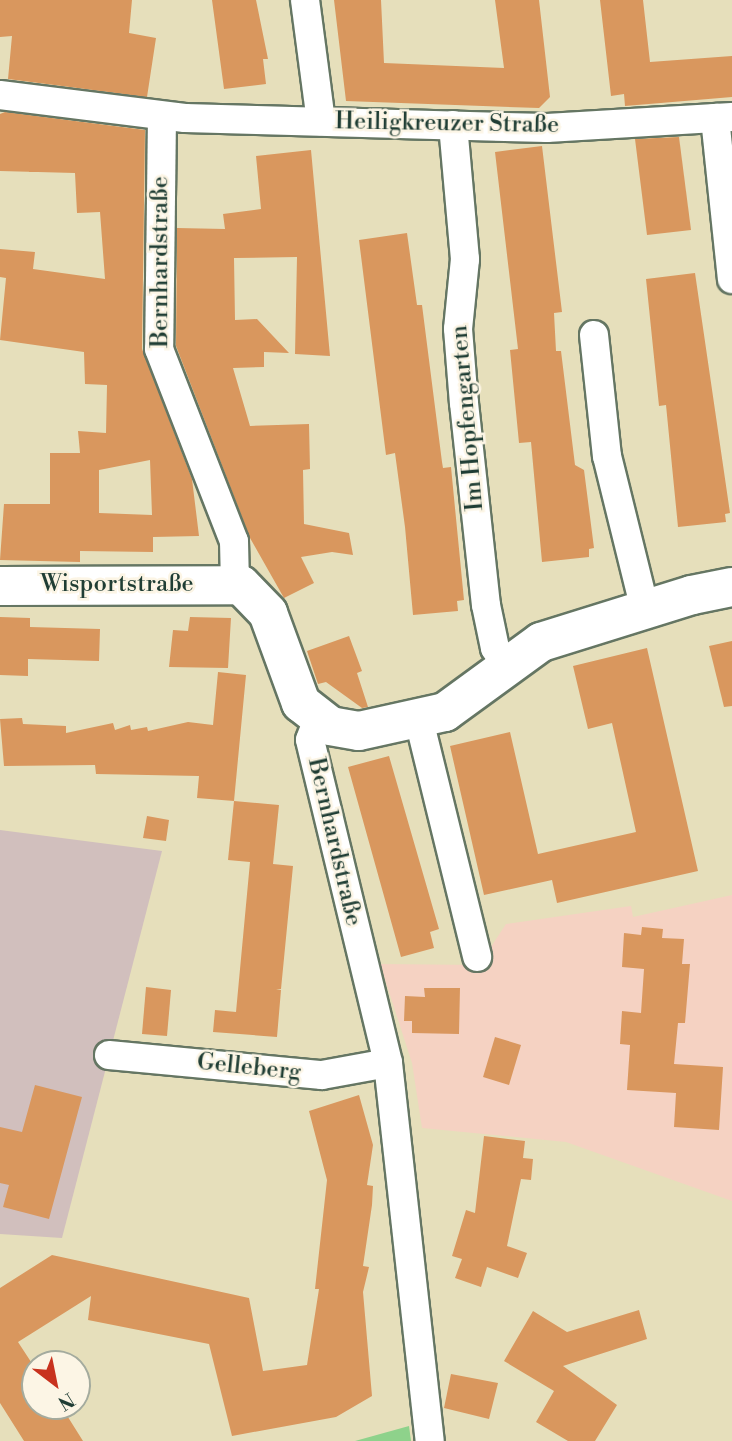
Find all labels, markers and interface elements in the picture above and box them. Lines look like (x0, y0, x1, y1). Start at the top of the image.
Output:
street label: Heiligkreuzer Straße (335, 108, 559, 140)
street label: Bernhardstraße (147, 176, 175, 348)
street label: Im Hopfengarten (446, 324, 490, 512)
street label: Wisportstraße (40, 571, 194, 599)
street label: Bernhardstraße (301, 755, 367, 929)
street label: Gelleberg (196, 1048, 302, 1088)
north arrow (21, 1350, 91, 1420)
text: N (53, 1387, 79, 1415)

